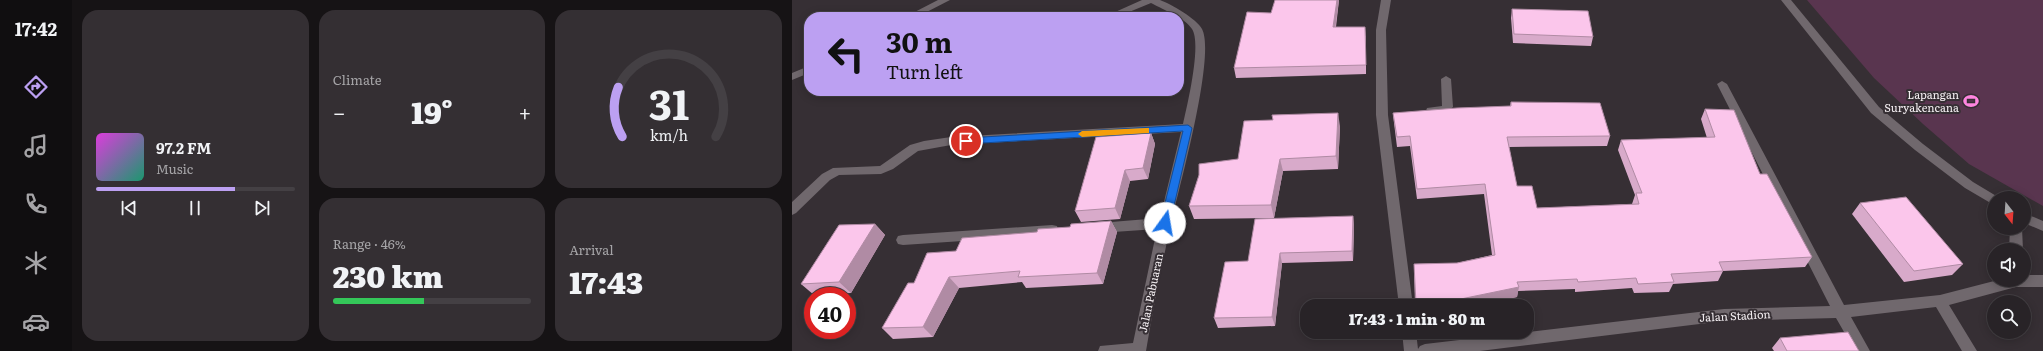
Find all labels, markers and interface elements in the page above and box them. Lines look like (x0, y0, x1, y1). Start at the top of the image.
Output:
text: 17:42 (15, 15, 57, 42)
text: 30 m (886, 20, 952, 62)
icon: left (820, 28, 872, 80)
text: Turn left (886, 58, 963, 85)
text: Climate (333, 70, 381, 89)
text: 31 (648, 71, 689, 133)
icon: directions (22, 73, 50, 101)
place label: Lapangan Suryakencana (1884, 86, 1959, 115)
text: 19° (411, 89, 453, 133)
sports icon: Lapangan Suryakencana (1962, 92, 1980, 110)
text: − (333, 95, 345, 128)
text: + (519, 95, 531, 128)
text: km/h (650, 123, 688, 144)
pin (949, 124, 983, 158)
icon: arrive (955, 130, 977, 152)
icon: music (22, 132, 50, 160)
text: 97.2 FM (156, 136, 211, 159)
text: Music (156, 159, 193, 178)
icon: phone (22, 190, 50, 218)
north arrow (1987, 191, 2031, 235)
map controls (1987, 191, 2031, 339)
icon: previous (118, 197, 140, 219)
icon: pause (184, 197, 206, 219)
icon: next (251, 197, 273, 219)
position arrow (1144, 202, 1186, 244)
text: Range · 46% (333, 234, 406, 253)
text: Arrival (569, 240, 614, 259)
button: sound (1987, 243, 2031, 287)
icon: climate (22, 249, 50, 277)
street label: Jalan Pabuaran (1134, 252, 1166, 334)
text: 230 km (333, 253, 443, 297)
text: 17:43 (569, 259, 643, 303)
speed limit sign: 40 (804, 287, 856, 339)
button: search (1987, 295, 2031, 339)
street label: Jalan Stadion (1699, 305, 1771, 325)
text: 17:43 · 1 min · 80 m (1349, 307, 1485, 330)
icon: car (22, 308, 50, 336)

